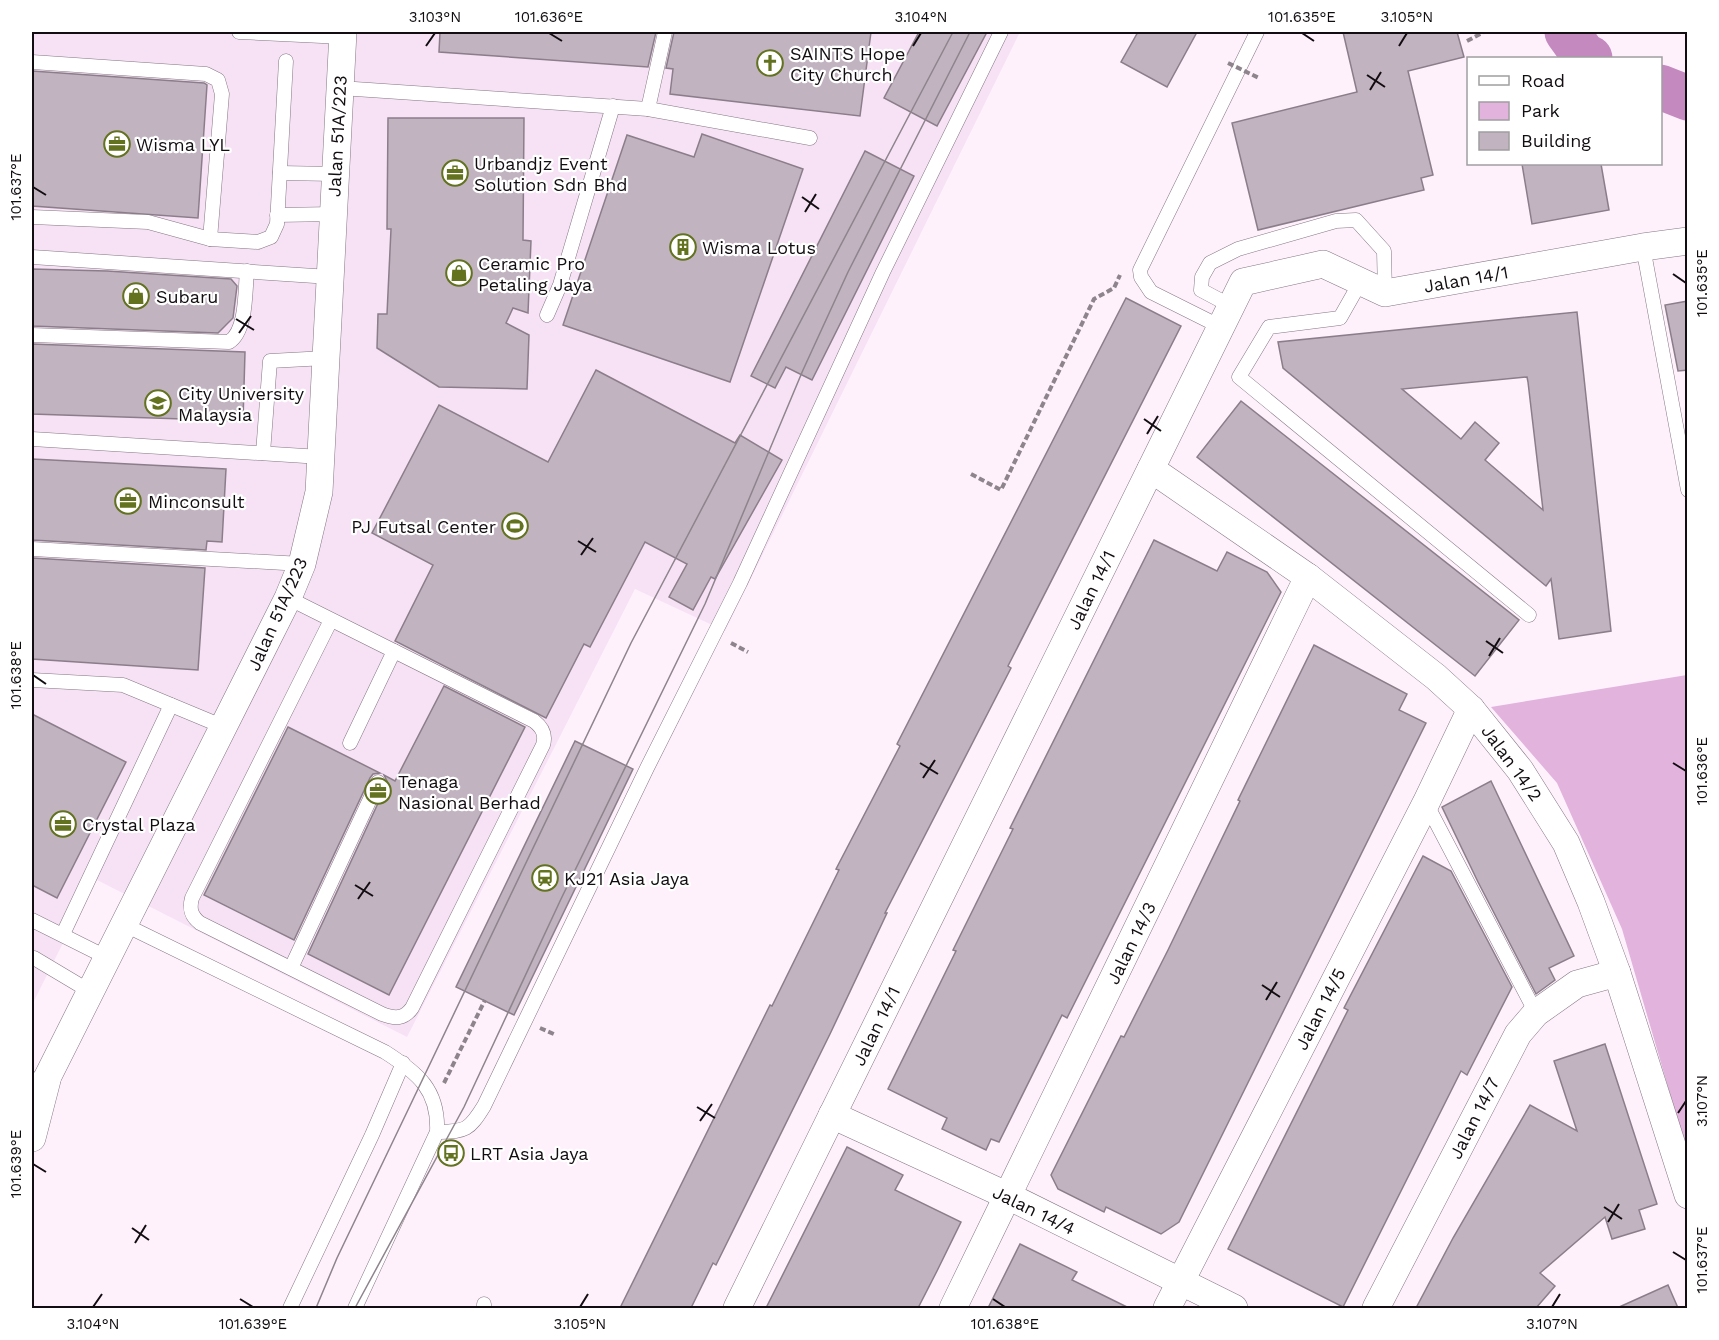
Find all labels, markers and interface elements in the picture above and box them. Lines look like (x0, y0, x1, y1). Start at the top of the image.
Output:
text: 3.103°N (409, 8, 461, 26)
text: 101.636°E (515, 8, 583, 26)
text: 3.104°N (894, 8, 948, 26)
text: 101.635°E (1268, 8, 1336, 26)
text: 3.105°N (1381, 8, 1433, 26)
place label: SAINTS Hope City Church (790, 43, 905, 85)
church icon: SAINTS Hope City Church (755, 48, 785, 78)
legend (1467, 57, 1662, 165)
text: Road (1521, 70, 1565, 91)
street label: Jalan 51A/223 (323, 75, 351, 197)
text: Park (1521, 100, 1560, 121)
office icon: Wisma LYL (102, 129, 132, 159)
text: Building (1521, 130, 1591, 151)
place label: Wisma LYL (136, 134, 230, 155)
place label: Urbandjz Event Solution Sdn Bhd (474, 153, 628, 195)
text: 101.637°E (7, 154, 25, 220)
office icon: Urbandjz Event Solution Sdn Bhd (440, 158, 470, 188)
building icon: Wisma Lotus (668, 232, 698, 262)
place label: Wisma Lotus (702, 237, 816, 258)
text: 101.635°E (1693, 249, 1711, 317)
place label: Ceramic Pro Petaling Jaya (478, 253, 592, 295)
shop icon: Ceramic Pro Petaling Jaya (444, 258, 474, 288)
street label: Jalan 14/1 (1422, 261, 1510, 297)
shop icon: Subaru (121, 281, 151, 311)
place label: Subaru (156, 286, 218, 307)
place label: City University Malaysia (178, 383, 305, 425)
school or university icon: City University Malaysia (143, 388, 173, 418)
office icon: Minconsult (113, 486, 143, 516)
place label: Minconsult (148, 491, 245, 512)
sports icon: PJ Futsal Center (500, 511, 530, 541)
place label: PJ Futsal Center (351, 516, 496, 537)
street label: Jalan 14/1 (1063, 547, 1119, 633)
street label: Jalan 51A/223 (243, 554, 311, 674)
text: 101.638°E (7, 641, 25, 709)
street label: Jalan 14/2 (1477, 721, 1547, 805)
text: 101.636°E (1693, 737, 1711, 805)
place label: Tenaga Nasional Berhad (398, 771, 541, 813)
office icon: Tenaga Nasional Berhad (363, 776, 393, 806)
office icon: Crystal Plaza (48, 809, 78, 839)
place label: Crystal Plaza (82, 814, 195, 835)
station icon: KJ21 Asia Jaya (530, 863, 560, 893)
place label: KJ21 Asia Jaya (564, 868, 689, 889)
street label: Jalan 14/3 (1102, 898, 1160, 988)
street label: Jalan 14/5 (1290, 965, 1350, 1053)
street label: Jalan 14/1 (848, 983, 904, 1069)
street label: Jalan 14/7 (1445, 1074, 1503, 1162)
text: 3.107°N (1693, 1075, 1711, 1127)
text: 101.639°E (7, 1130, 25, 1198)
bus stop icon: LRT Asia Jaya (436, 1138, 466, 1168)
place label: LRT Asia Jaya (470, 1143, 589, 1164)
street label: Jalan 14/4 (989, 1181, 1079, 1239)
text: 101.637°E (1693, 1227, 1711, 1293)
text: 3.104°N (66, 1315, 120, 1333)
text: 101.639°E (219, 1315, 287, 1333)
text: 3.105°N (554, 1315, 606, 1333)
text: 101.638°E (971, 1315, 1039, 1333)
text: 3.107°N (1526, 1315, 1578, 1333)

